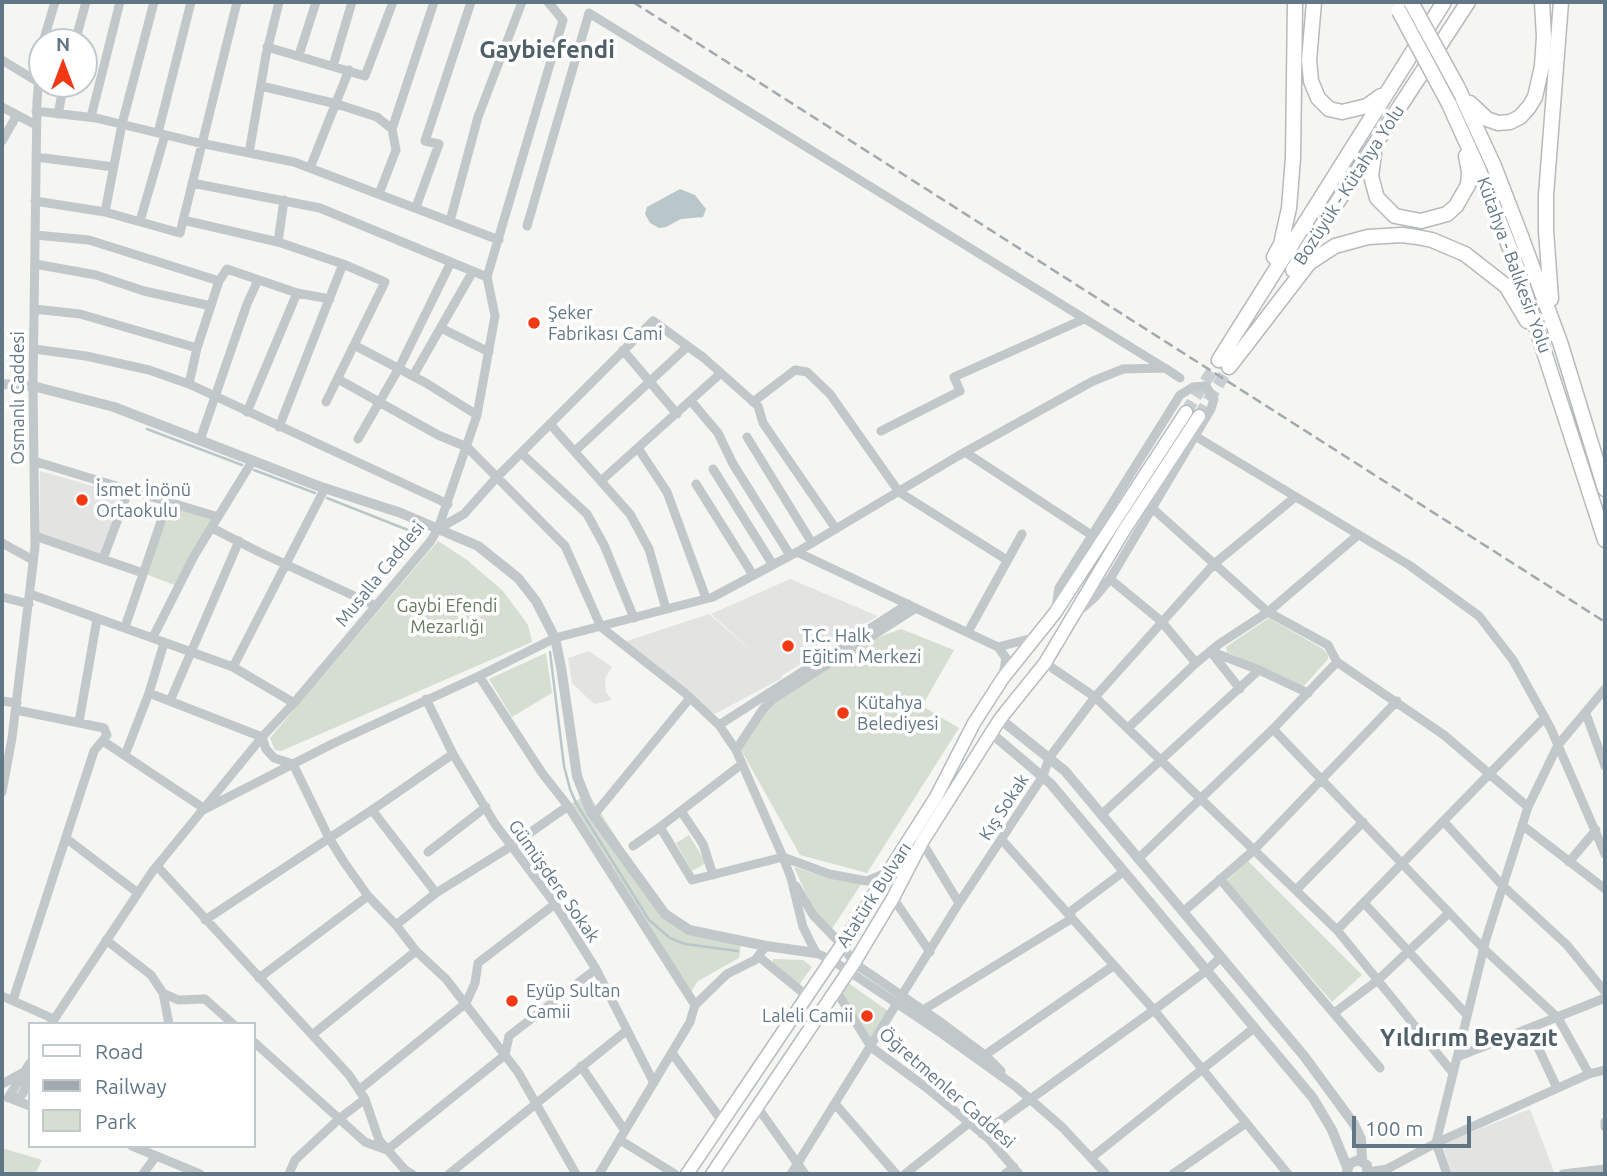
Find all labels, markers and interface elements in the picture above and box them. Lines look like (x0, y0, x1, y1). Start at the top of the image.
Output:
north arrow (28, 28, 98, 98)
text: N (56, 33, 70, 55)
district label: Gaybiefendi (479, 36, 615, 64)
street label: Bozüyük - Kütahya Yolu (1289, 101, 1409, 269)
street label: Kütahya - Balıkesir Yolu (1472, 174, 1556, 356)
place label: Şeker Fabrikası Cami (548, 302, 663, 344)
marker: Şeker Fabrikası Cami (526, 315, 542, 331)
street label: Osmanlı Caddesi (7, 331, 29, 465)
place label: İsmet İnönü Ortaokulu (96, 479, 191, 522)
marker: İsmet İnönü Ortaokulu (74, 492, 90, 508)
street label: Musalla Caddesi (331, 517, 429, 631)
park label: Gaybi Efendi Mezarlığı (397, 595, 497, 638)
place label: T.C. Halk Eğitim Merkezi (802, 625, 921, 668)
marker: T.C. Halk Eğitim Merkezi (780, 638, 796, 654)
place label: Kütahya Belediyesi (857, 692, 939, 734)
marker: Kütahya Belediyesi (835, 705, 851, 721)
street label: Kış Sokak (975, 770, 1033, 844)
street label: Gümüşdere Sokak (504, 816, 604, 946)
street label: Atatürk Bulvarı (832, 838, 916, 952)
place label: Eyüp Sultan Camii (526, 980, 620, 1023)
marker: Eyüp Sultan Camii (504, 993, 520, 1009)
place label: Laleli Camii (762, 1005, 853, 1027)
marker: Laleli Camii (859, 1008, 875, 1024)
legend (28, 1022, 256, 1148)
street label: Öğretmenler Caddesi (875, 1023, 1019, 1153)
district label: Yıldırım Beyazıt (1380, 1024, 1558, 1052)
text: Road (95, 1039, 143, 1063)
text: Railway (95, 1074, 167, 1098)
scale bar (1355, 1102, 1474, 1146)
text: Park (95, 1109, 137, 1133)
text: 100 m (1365, 1116, 1423, 1140)

